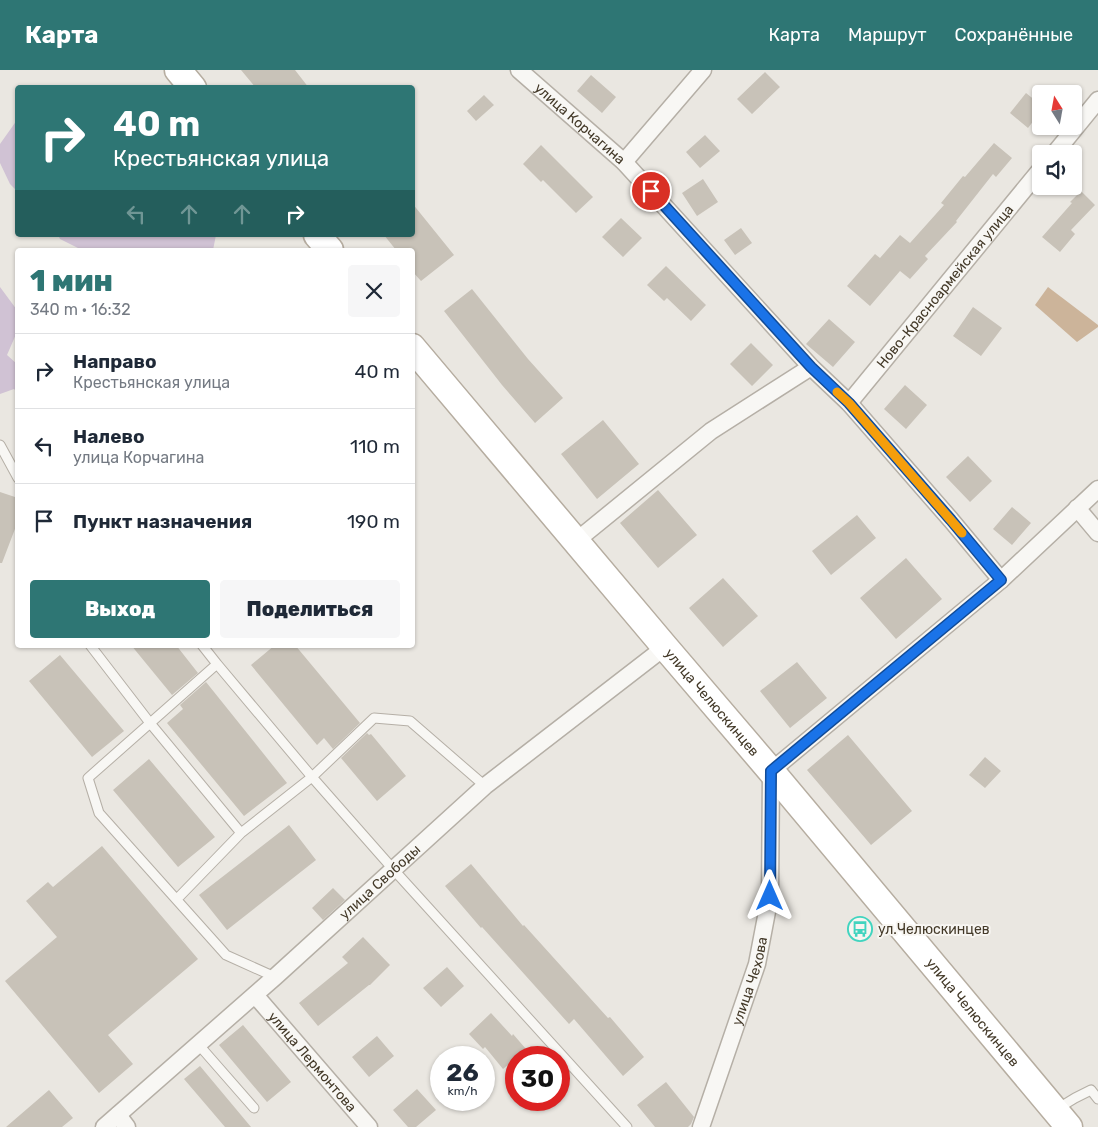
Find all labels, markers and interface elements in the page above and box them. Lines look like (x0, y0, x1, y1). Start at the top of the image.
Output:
text: Карта (25, 21, 98, 49)
text: Карта (769, 24, 820, 46)
text: Маршрут (848, 24, 927, 46)
text: Сохранённые (955, 24, 1073, 46)
street label: улица Корчагина (531, 79, 629, 168)
north arrow (1032, 85, 1082, 135)
map controls (1032, 85, 1082, 195)
text: 40 m (113, 103, 200, 145)
icon: right (30, 105, 95, 170)
text: Крестьянская улица (113, 145, 329, 172)
button: sound (1032, 145, 1082, 195)
pin (630, 170, 672, 212)
icon: arrive (637, 177, 665, 205)
icon: left (122, 200, 150, 228)
icon: ahead (175, 200, 203, 228)
icon: ahead (228, 200, 256, 228)
icon: right (281, 200, 309, 228)
street label: Ново-Красноармейская улица (873, 201, 1017, 371)
text: 1 мин (30, 263, 113, 299)
button: close (348, 265, 400, 317)
text: 340 m · 16:32 (30, 300, 131, 319)
text: Направо (73, 350, 157, 373)
icon: right (30, 357, 58, 385)
text: 40 m (355, 360, 400, 383)
text: Крестьянская улица (73, 373, 230, 392)
text: Налево (73, 425, 145, 448)
icon: left (30, 432, 58, 460)
text: 110 m (350, 435, 400, 458)
text: улица Корчагина (73, 448, 204, 467)
icon: arrive (30, 507, 58, 535)
text: Пункт назначения (73, 510, 252, 533)
text: 190 m (347, 510, 400, 533)
button: Выход (30, 580, 210, 638)
button: Поделиться (220, 580, 400, 638)
street label: улица Челюскинцев (661, 645, 763, 760)
street label: улица Свободы (336, 841, 424, 923)
position arrow (743, 869, 795, 921)
bus stop icon: ул.Челюскинцев (847, 916, 873, 942)
place label: ул.Челюскинцев (878, 921, 990, 938)
street label: улица Чехова (728, 935, 771, 1028)
street label: улица Челюскинцев (922, 954, 1023, 1070)
street label: улица Лермонтова (265, 1008, 360, 1115)
speed limit sign: 30 (505, 1046, 570, 1111)
text: 26 (446, 1058, 479, 1087)
text: km/h (448, 1084, 477, 1098)

